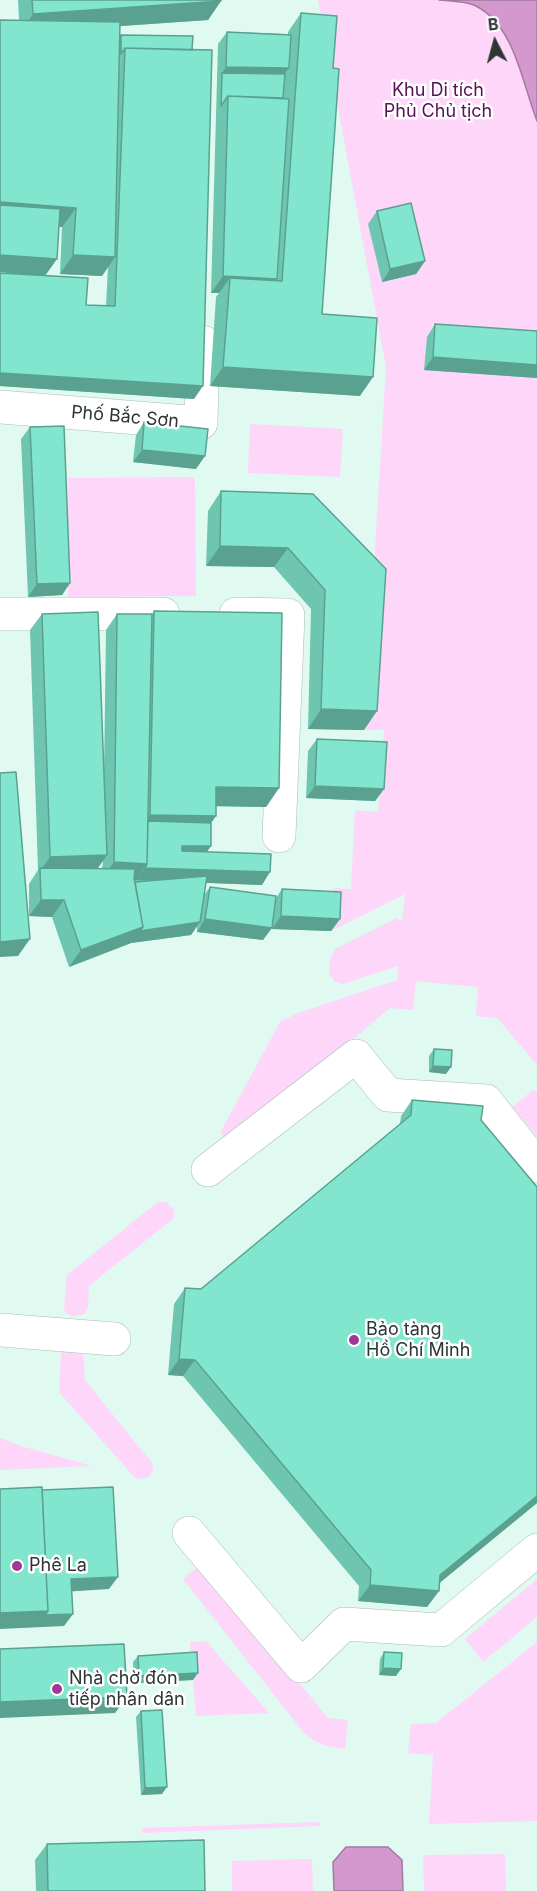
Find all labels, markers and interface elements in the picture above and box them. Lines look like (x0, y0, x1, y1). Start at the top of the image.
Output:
north arrow (465, 12, 525, 72)
text: B (487, 14, 499, 35)
park label: Khu Di tích Phủ Chủ tịch (384, 80, 492, 122)
street label: Phố Bắc Sơn (70, 402, 180, 432)
place label: Bảo tàng Hồ Chí Minh (366, 1319, 470, 1362)
marker: Bảo tàng Hồ Chí Minh (347, 1333, 361, 1347)
place label: Phê La (29, 1555, 87, 1577)
marker: Phê La (10, 1559, 24, 1573)
place label: Nhà chờ đón tiếp nhân dân (69, 1668, 185, 1710)
marker: Nhà chờ đón tiếp nhân dân (50, 1682, 64, 1696)

